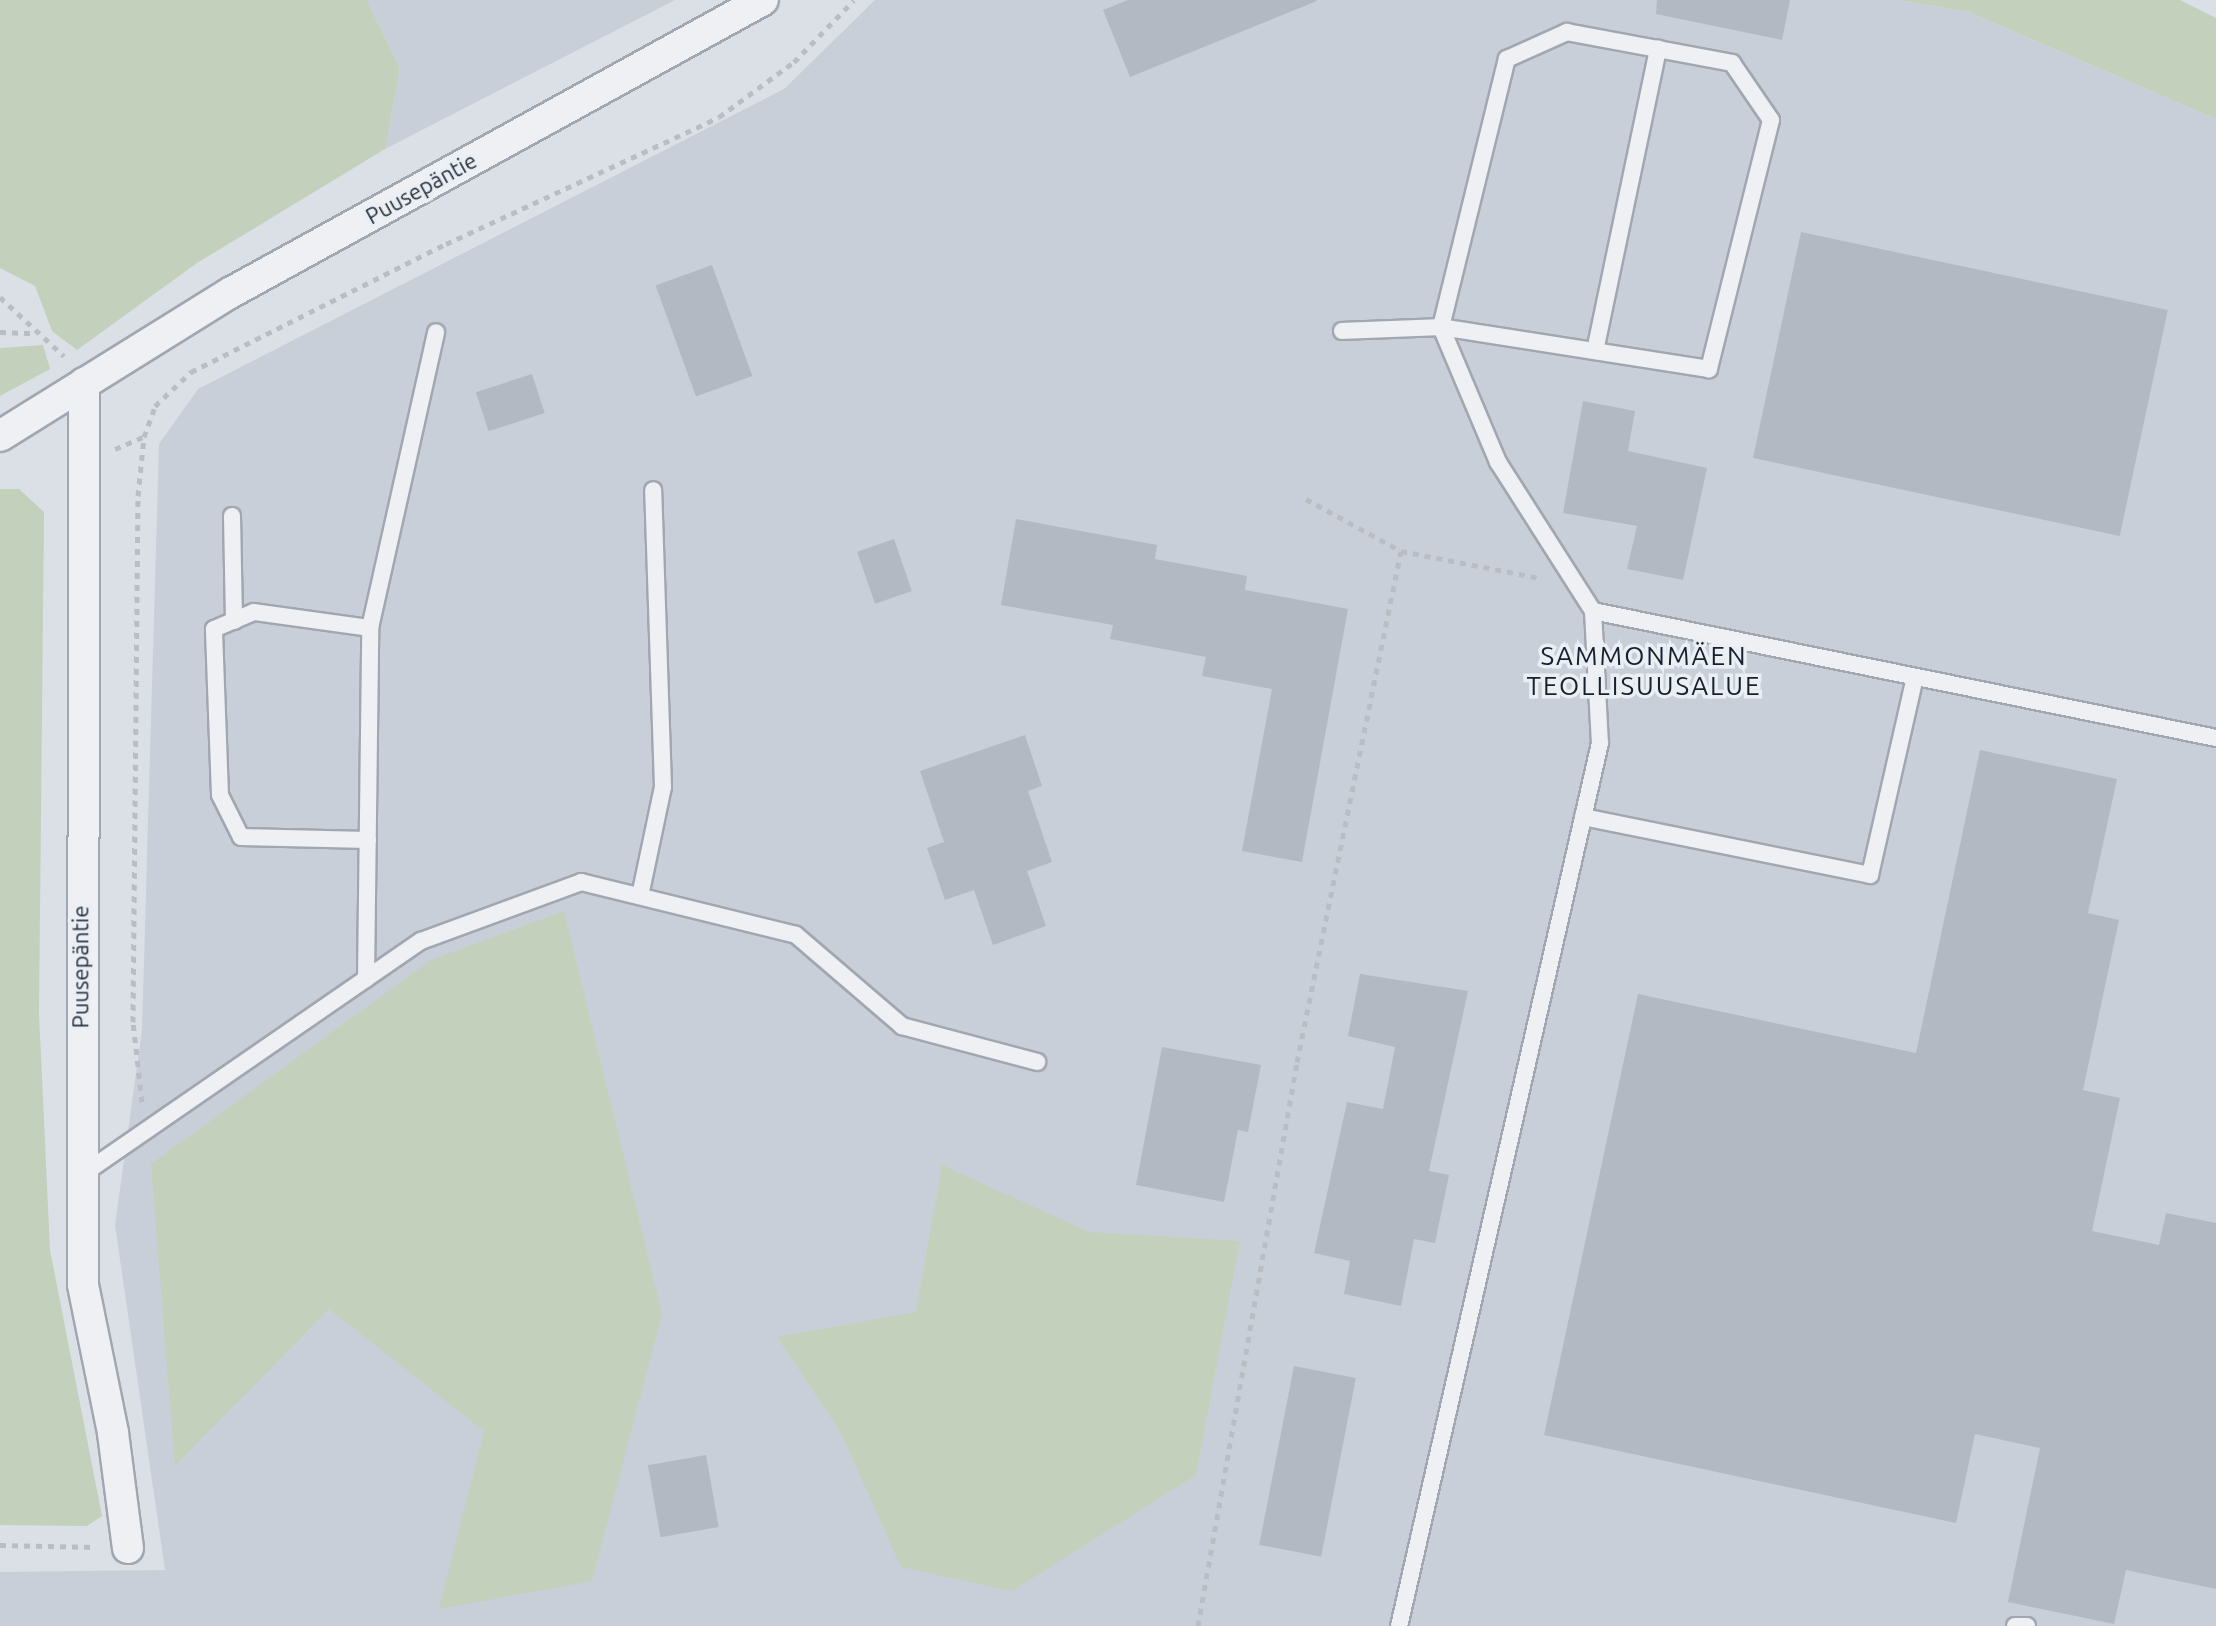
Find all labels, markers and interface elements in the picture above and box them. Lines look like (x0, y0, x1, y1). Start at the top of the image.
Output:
street label: Puusepäntie (361, 147, 481, 229)
district label: SAMMONMÄEN TEOLLISUUSALUE (1527, 640, 1761, 702)
street label: Puusepäntie (67, 906, 93, 1028)

